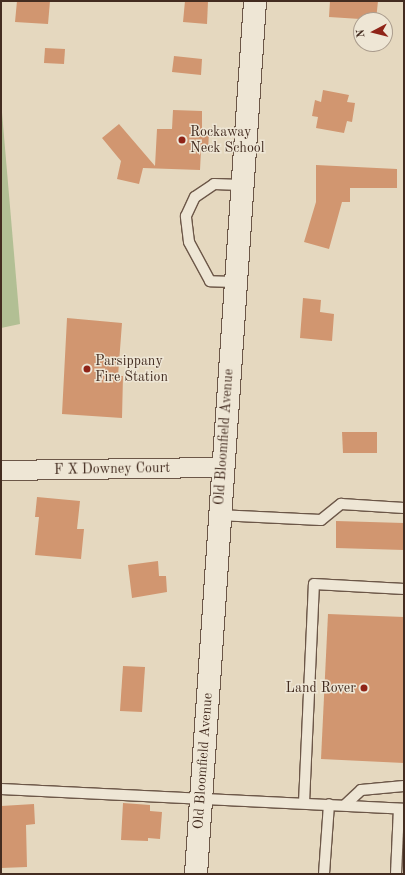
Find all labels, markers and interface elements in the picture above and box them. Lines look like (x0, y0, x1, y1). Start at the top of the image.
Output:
north arrow (353, 12, 393, 52)
text: N (356, 29, 368, 38)
place label: Rockaway Neck School (190, 124, 265, 156)
marker: Rockaway Neck School (177, 135, 187, 145)
place label: Parsippany Fire Station (95, 353, 168, 386)
marker: Parsippany Fire Station (82, 364, 92, 374)
street label: Old Bloomfield Avenue (211, 368, 237, 506)
street label: F X Downey Court (54, 460, 170, 478)
place label: Land Rover (286, 680, 356, 696)
marker: Land Rover (359, 683, 369, 693)
street label: Old Bloomfield Avenue (190, 692, 216, 830)

